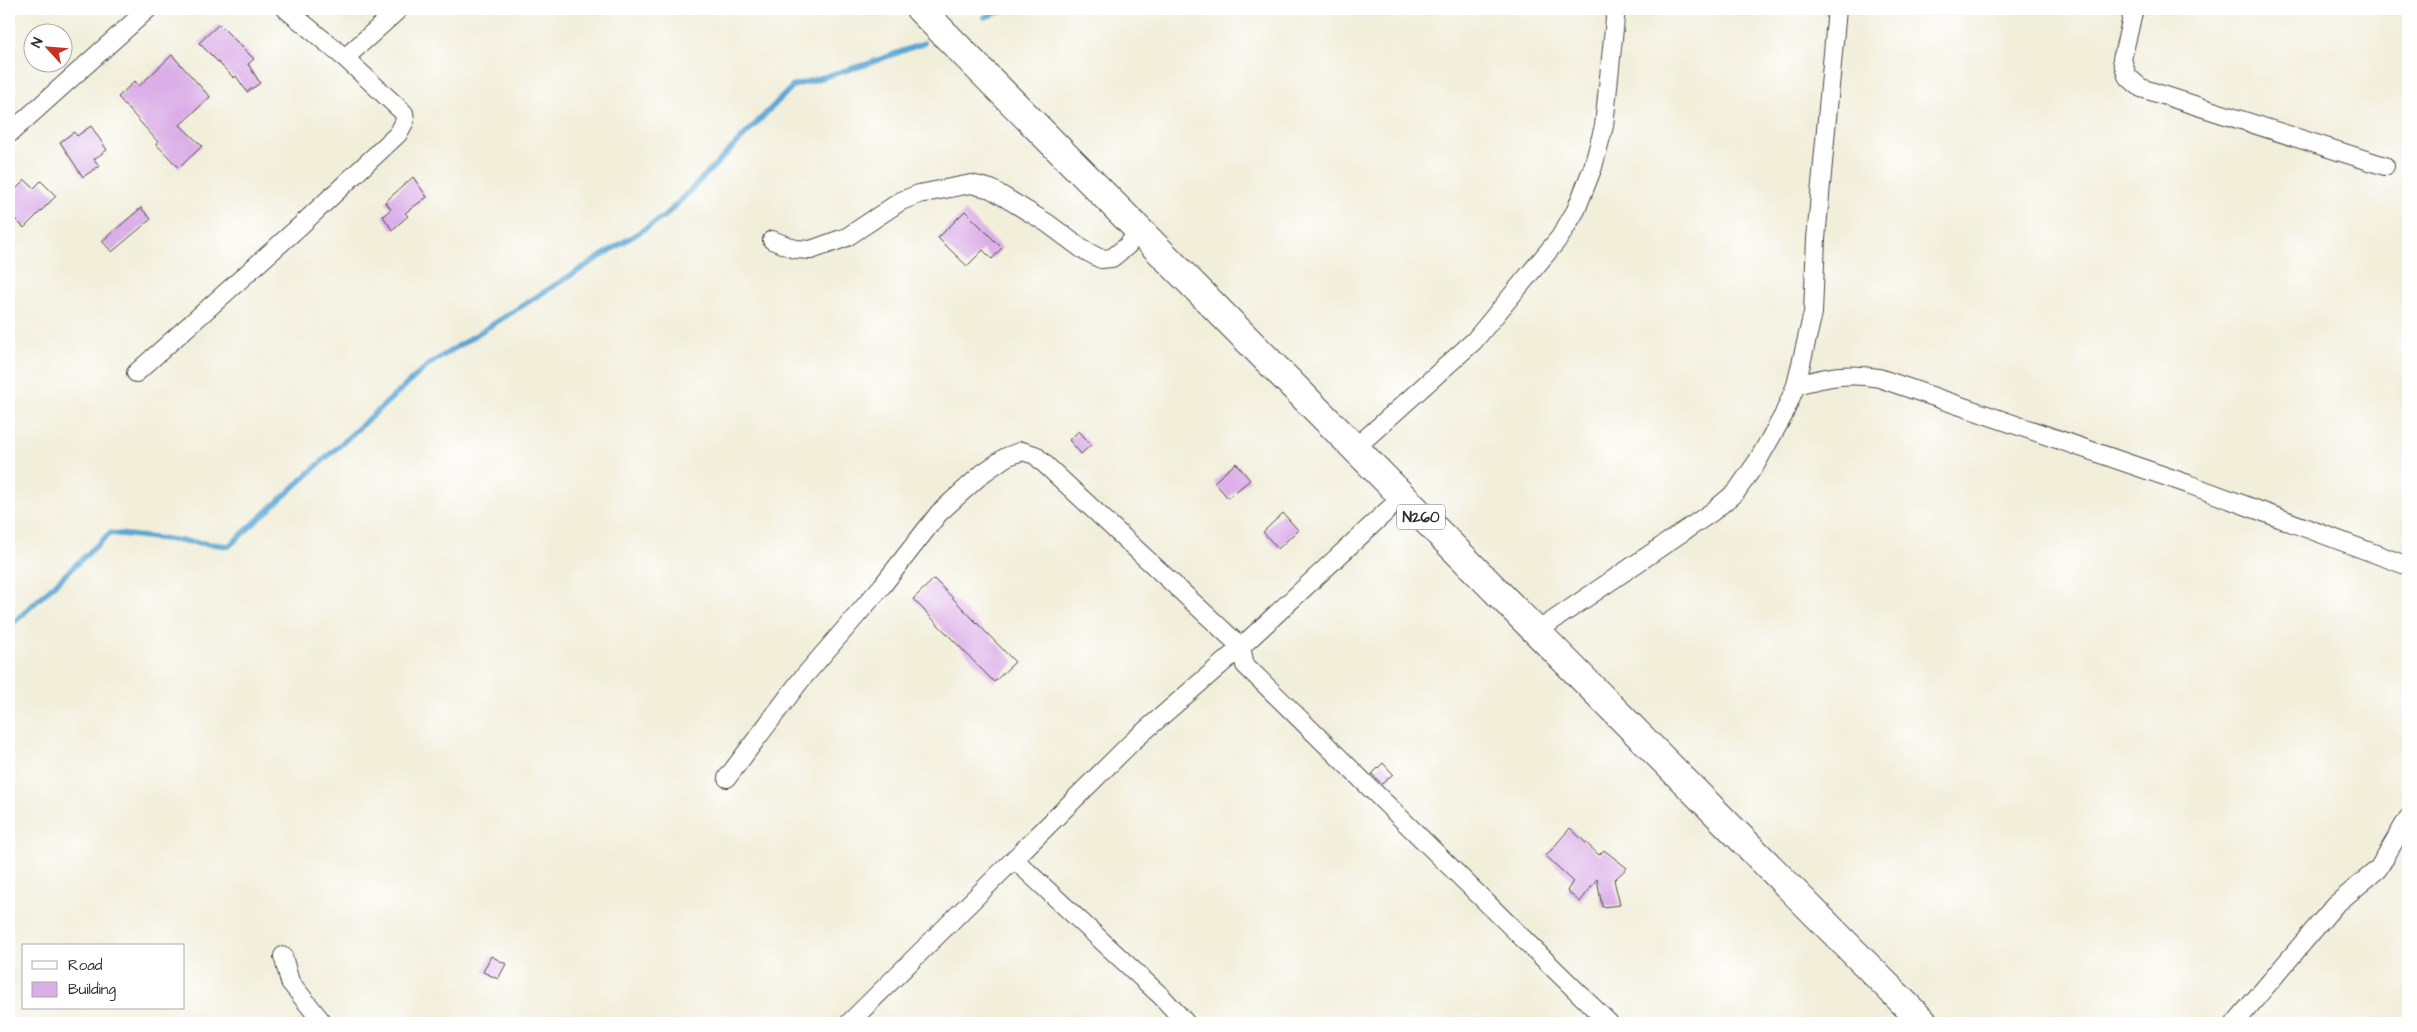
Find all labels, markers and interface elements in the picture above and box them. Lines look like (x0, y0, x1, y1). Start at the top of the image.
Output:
north arrow (22, 22, 72, 72)
text: N (26, 34, 48, 51)
road number: N260 (1397, 504, 1445, 530)
legend (22, 944, 185, 1010)
text: Road (68, 955, 103, 976)
text: Building (68, 979, 116, 1001)

